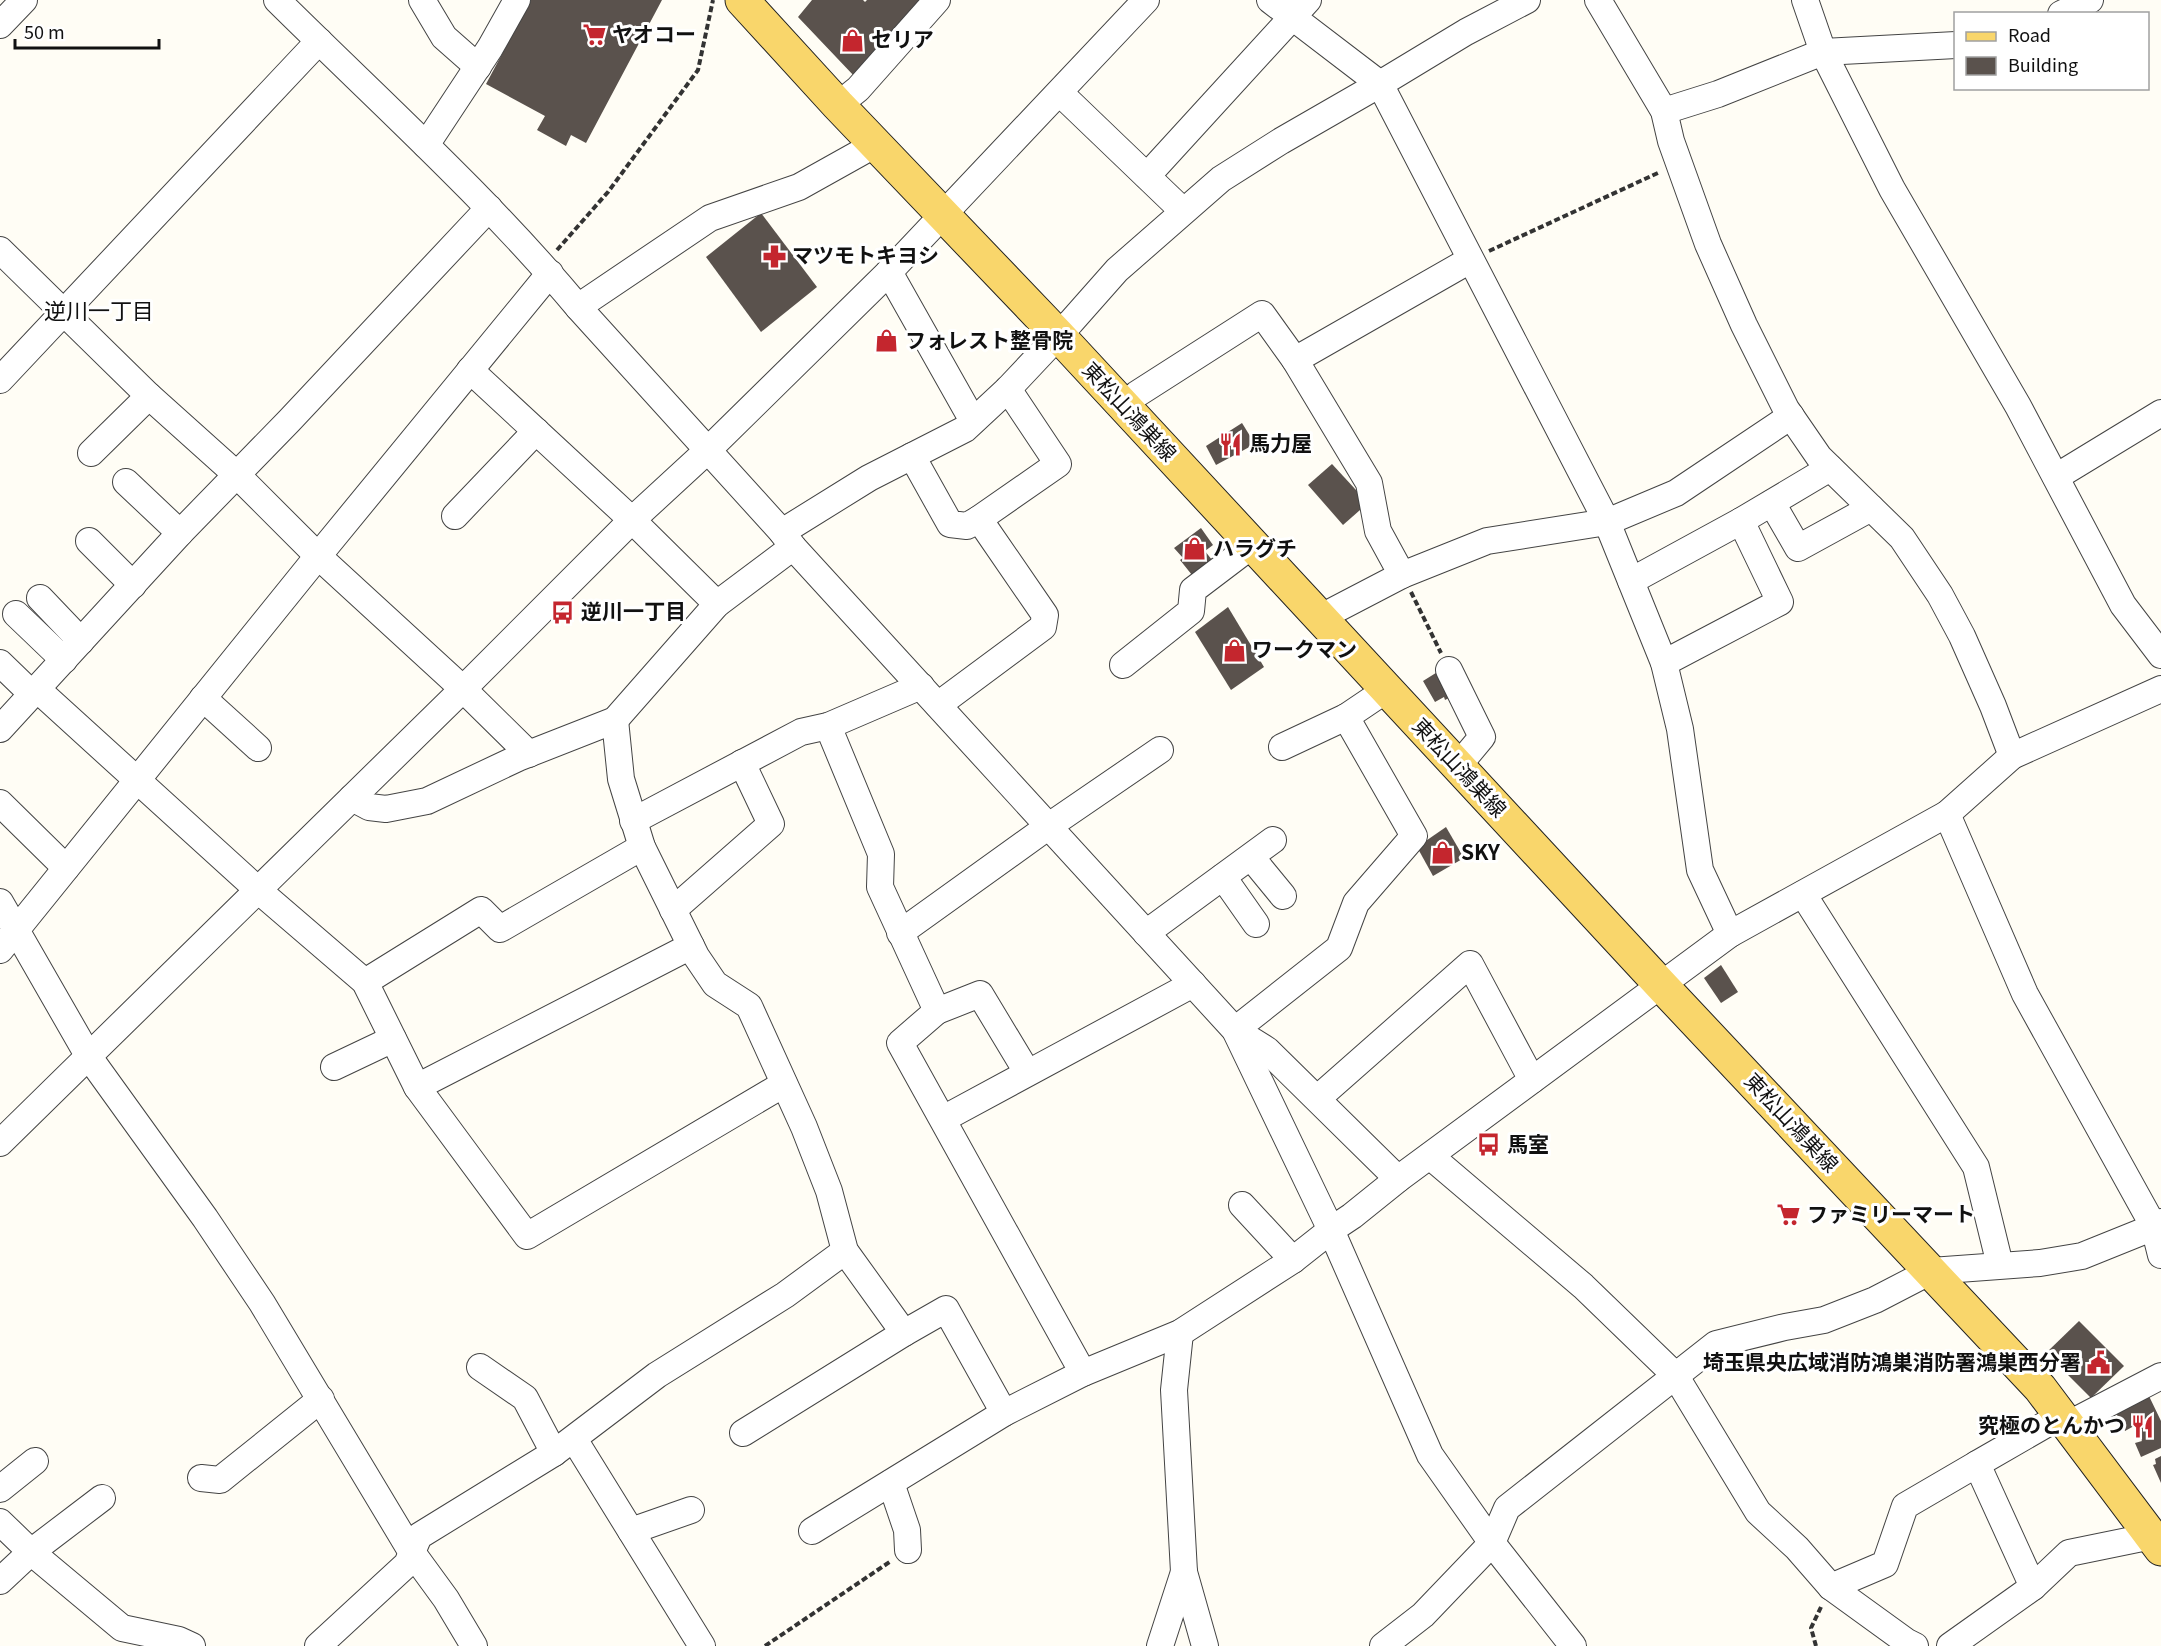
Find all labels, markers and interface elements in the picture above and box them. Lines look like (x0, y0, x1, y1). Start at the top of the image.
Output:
scale bar (15, 12, 159, 50)
legend (1954, 12, 2149, 90)
text: 50 m (24, 18, 65, 44)
place label: ヤオコー (612, 18, 696, 48)
text: Road (2008, 21, 2051, 47)
supermarket icon: ヤオコー (581, 22, 607, 48)
place label: セリア (871, 23, 934, 53)
shop icon: セリア (840, 27, 866, 53)
text: Building (2008, 51, 2078, 77)
place label: マツモトキヨシ (792, 239, 939, 269)
pharmacy icon: マツモトキヨシ (761, 243, 787, 269)
district label: 逆川一丁目 (44, 293, 154, 325)
place label: フォレスト整骨院 (905, 324, 1073, 354)
shop icon: フォレスト整骨院 (874, 328, 900, 354)
street label: 東松山鴻巣線 (1077, 354, 1184, 467)
place label: 馬力屋 (1249, 427, 1312, 457)
restaurant icon: 馬力屋 (1218, 431, 1244, 457)
place label: ハラグチ (1213, 532, 1297, 562)
shop icon: ハラグチ (1182, 536, 1208, 562)
place label: 逆川一丁目 (581, 595, 686, 625)
bus stop icon: 逆川一丁目 (550, 599, 576, 625)
place label: ワークマン (1252, 633, 1357, 663)
shop icon: ワークマン (1221, 637, 1247, 663)
street label: 東松山鴻巣線 (1407, 710, 1514, 823)
place label: SKY (1461, 836, 1501, 866)
shop icon: SKY (1430, 840, 1456, 866)
street label: 東松山鴻巣線 (1739, 1065, 1846, 1178)
place label: 馬室 (1507, 1128, 1549, 1158)
bus stop icon: 馬室 (1476, 1132, 1502, 1158)
place label: ファミリーマート (1807, 1198, 1975, 1228)
supermarket icon: ファミリーマート (1776, 1202, 1802, 1228)
place label: 埼玉県央広域消防鴻巣消防署鴻巣西分署 (1703, 1346, 2081, 1376)
public building icon: 埼玉県央広域消防鴻巣消防署鴻巣西分署 (2086, 1350, 2112, 1376)
place label: 究極のとんかつ (1978, 1409, 2125, 1439)
restaurant icon: 究極のとんかつ (2130, 1413, 2156, 1439)

